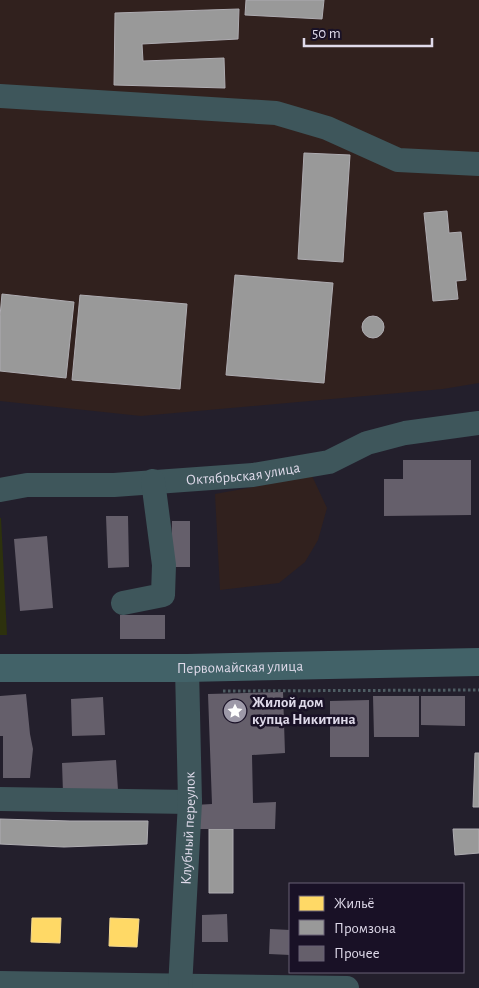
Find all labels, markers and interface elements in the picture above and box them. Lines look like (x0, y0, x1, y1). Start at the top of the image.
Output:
scale bar (304, 15, 432, 47)
text: 50 m (312, 26, 341, 41)
street label: Октябрьская улица (185, 460, 301, 488)
street label: Первомайская улица (177, 659, 304, 676)
place label: Жилой дом купца Никитина (252, 695, 356, 727)
place icon: Жилой дом купца Никитина (222, 698, 248, 724)
street label: Клубный переулок (179, 771, 198, 885)
legend (289, 883, 464, 973)
text: Жильё (334, 896, 374, 911)
text: Промзона (334, 921, 396, 936)
text: Прочее (334, 946, 380, 961)

